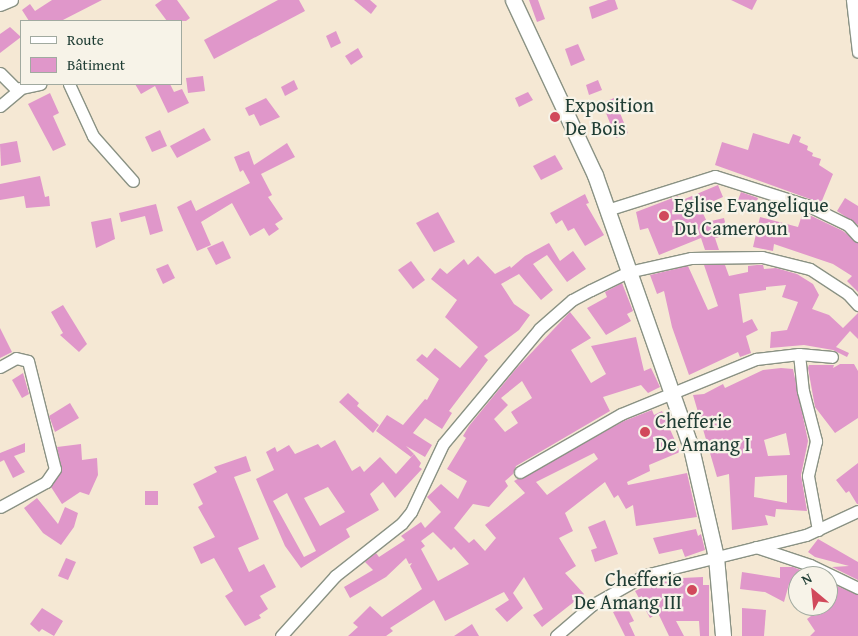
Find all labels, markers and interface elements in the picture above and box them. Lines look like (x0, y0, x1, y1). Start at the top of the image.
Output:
legend (20, 20, 182, 85)
text: Route (67, 29, 104, 50)
text: Bâtiment (67, 54, 125, 75)
place label: Exposition De Bois (565, 93, 654, 140)
marker: Exposition De Bois (549, 111, 561, 123)
place label: Eglise Evangelique Du Cameroun (674, 193, 829, 240)
marker: Eglise Evangelique Du Cameroun (658, 210, 670, 222)
place label: Chefferie De Amang I (655, 409, 751, 456)
marker: Chefferie De Amang I (639, 426, 651, 438)
place label: Chefferie De Amang III (574, 566, 682, 613)
north arrow (788, 566, 838, 616)
text: N (798, 568, 815, 590)
marker: Chefferie De Amang III (686, 584, 698, 596)

